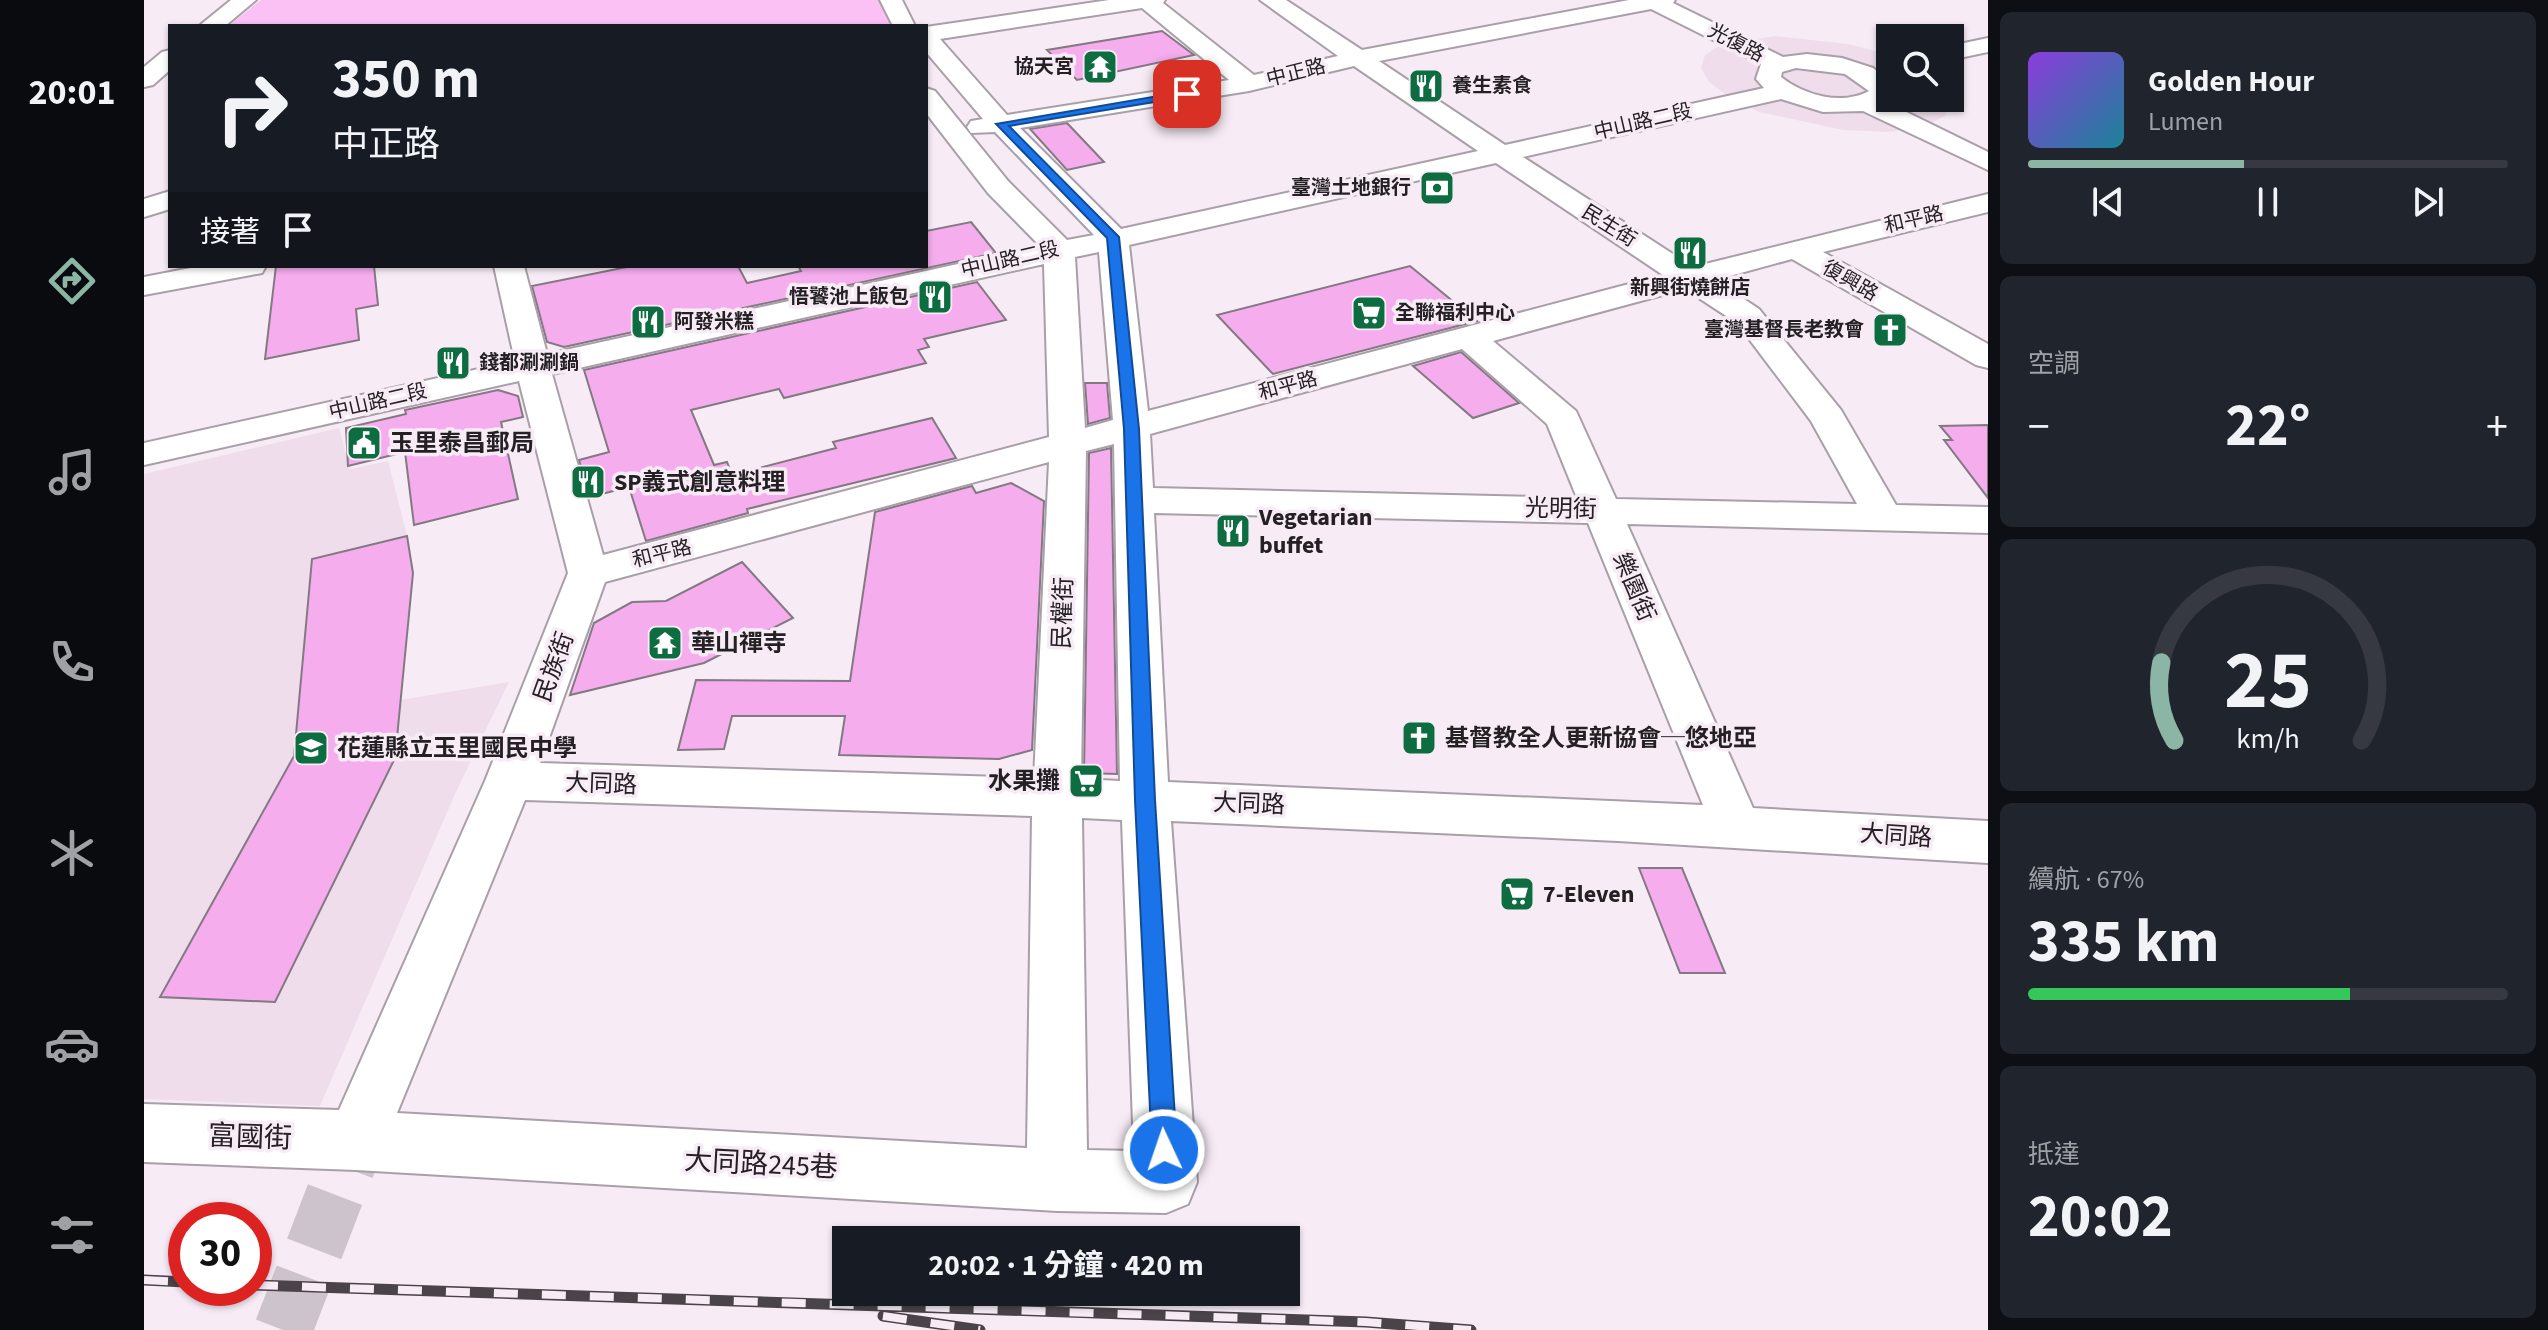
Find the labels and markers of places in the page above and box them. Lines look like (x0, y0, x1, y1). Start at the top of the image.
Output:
temple icon: 協天宮 (1081, 48, 1119, 86)
place label: 協天宮 (1014, 53, 1074, 81)
pin (1153, 60, 1221, 128)
restaurant icon: 養生素食 (1407, 67, 1445, 105)
place label: 養生素食 (1452, 72, 1532, 100)
bank icon: 臺灣土地銀行 (1418, 169, 1456, 207)
place label: 臺灣土地銀行 (1291, 174, 1411, 202)
restaurant icon: 新興街燒餅店 (1671, 234, 1709, 272)
place label: 新興街燒餅店 (1630, 274, 1750, 302)
restaurant icon: 悟饕池上飯包 (916, 278, 954, 316)
place label: 悟饕池上飯包 (789, 283, 909, 311)
supermarket icon: 全聯福利中心 (1350, 294, 1388, 332)
place label: 全聯福利中心 (1395, 299, 1515, 327)
restaurant icon: 阿發米糕 (629, 303, 667, 341)
place label: 阿發米糕 (674, 308, 754, 336)
church icon: 臺灣基督長老教會 (1871, 311, 1909, 349)
place label: 臺灣基督長老教會 (1704, 316, 1864, 344)
restaurant icon: 錢都涮涮鍋 (434, 344, 472, 382)
place label: 錢都涮涮鍋 (479, 349, 579, 377)
public building icon: 玉里泰昌郵局 (345, 424, 383, 462)
place label: 玉里泰昌郵局 (390, 426, 534, 461)
restaurant icon: SP義式創意料理 (569, 463, 607, 501)
place label: SP義式創意料理 (614, 465, 786, 500)
place label: Vegetarian buffet (1258, 500, 1373, 563)
restaurant icon: Vegetarian buffet (1214, 512, 1252, 550)
temple icon: 華山禪寺 (646, 624, 684, 662)
place label: 華山禪寺 (691, 626, 787, 661)
church icon: 基督教全人更新協會─悠地亞 (1400, 719, 1438, 757)
place label: 基督教全人更新協會─悠地亞 (1445, 721, 1757, 756)
school or university icon: 花蓮縣立玉里國民中學 (292, 729, 330, 767)
place label: 花蓮縣立玉里國民中學 (337, 731, 577, 766)
supermarket icon: 水果攤 (1067, 762, 1105, 800)
place label: 水果攤 (988, 764, 1060, 799)
supermarket icon: 7-Eleven (1498, 875, 1536, 913)
place label: 7-Eleven (1543, 877, 1634, 912)

